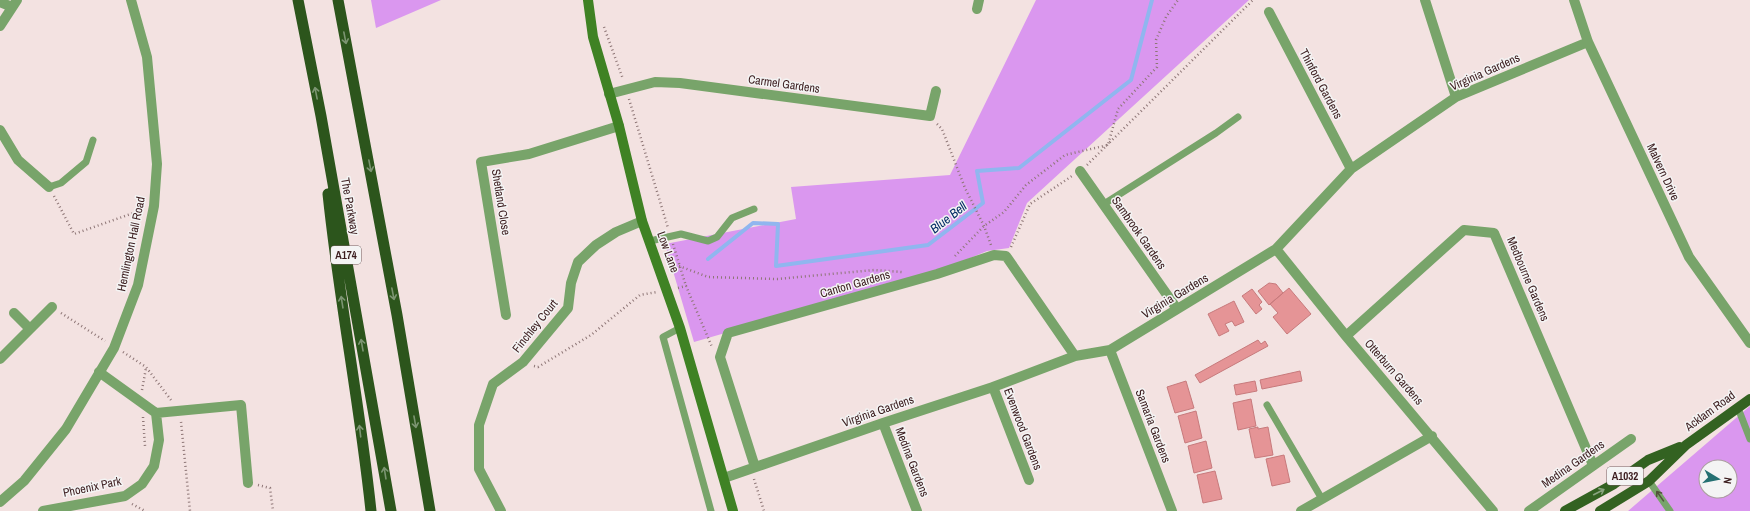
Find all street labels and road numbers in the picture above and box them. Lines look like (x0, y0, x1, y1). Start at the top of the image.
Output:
street label: Thinford Gardens (1296, 46, 1346, 122)
street label: Virginia Gardens (1448, 49, 1522, 95)
street label: Carmel Gardens (747, 71, 821, 97)
street label: Malvern Drive (1643, 141, 1683, 203)
street label: Shetland Close (488, 168, 514, 236)
street label: The Parkway (337, 176, 363, 236)
street label: Sambrook Gardens (1108, 193, 1170, 273)
street label: Hemlington Hall Road (113, 195, 149, 293)
street label: Low Lane (653, 229, 683, 275)
street label: Medbourne Gardens (1503, 234, 1553, 324)
road number: A174 (331, 246, 361, 264)
street label: Canton Gardens (818, 266, 892, 302)
street label: Virginia Gardens (1139, 270, 1211, 322)
street label: Finchley Court (509, 296, 562, 356)
street label: Otterburn Gardens (1361, 336, 1427, 408)
street label: Evenwood Gardens (1000, 386, 1046, 472)
street label: Samaria Gardens (1132, 387, 1174, 465)
street label: Acklam Road (1681, 387, 1738, 435)
street label: Virginia Gardens (840, 391, 916, 431)
street label: Medina Gardens (891, 425, 933, 499)
street label: Medina Gardens (1538, 436, 1608, 492)
road number: A1032 (1607, 467, 1643, 485)
street label: Phoenix Park (61, 473, 123, 501)

